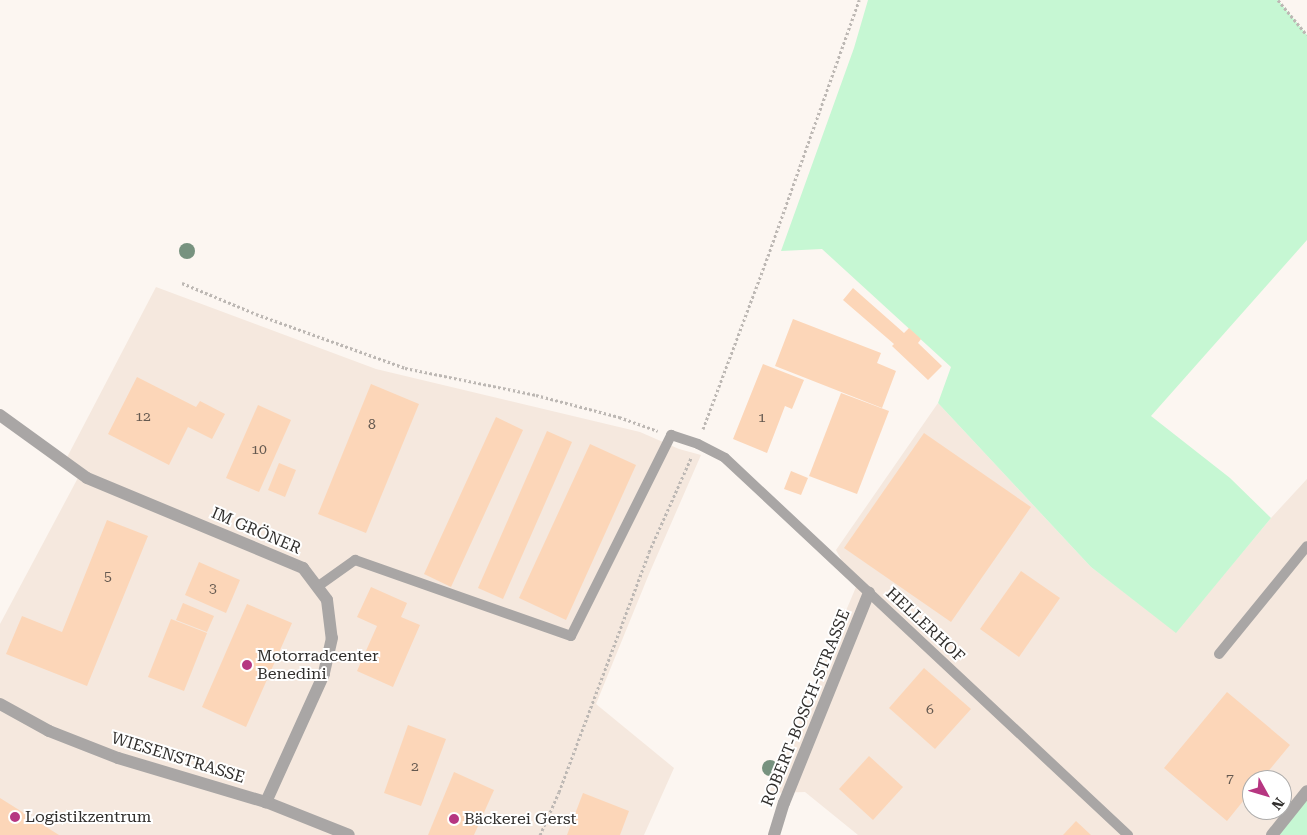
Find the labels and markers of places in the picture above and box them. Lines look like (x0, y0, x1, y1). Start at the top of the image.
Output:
place label: Motorradcenter Benedini (257, 646, 379, 684)
marker: Motorradcenter Benedini (241, 659, 253, 671)
place label: Logistikzentrum (25, 807, 151, 827)
place label: Bäckerei Gerst (464, 809, 577, 829)
marker: Logistikzentrum (9, 811, 21, 823)
marker: Bäckerei Gerst (448, 813, 460, 825)

